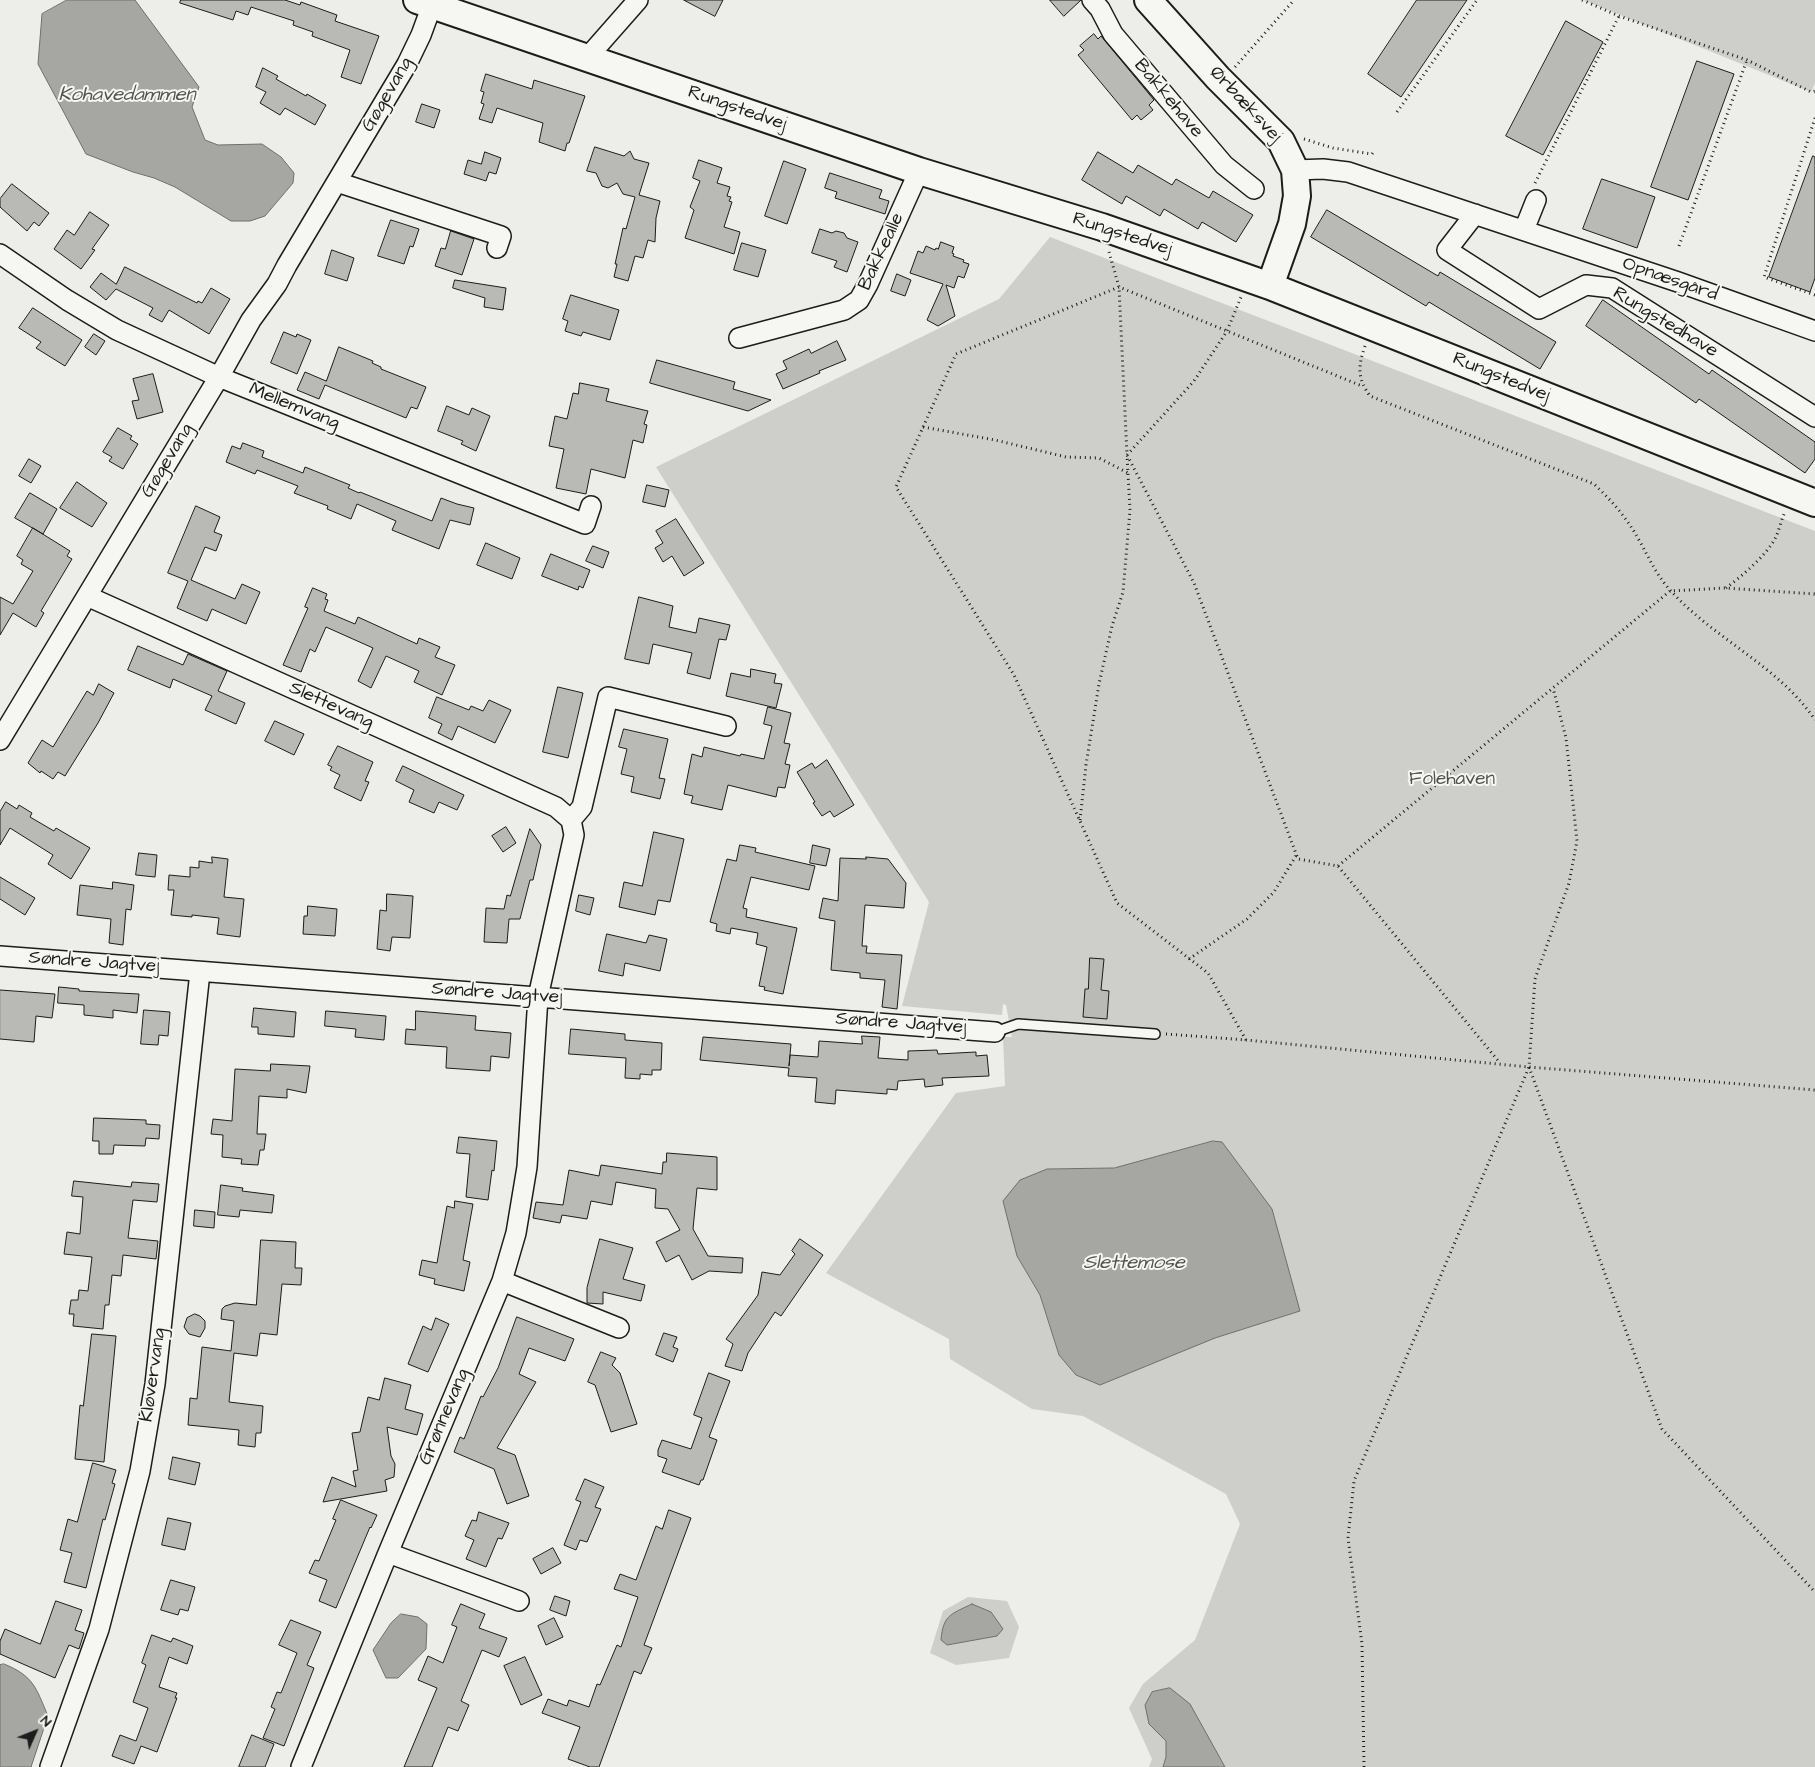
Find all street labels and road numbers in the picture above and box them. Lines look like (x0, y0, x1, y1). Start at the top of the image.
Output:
street label: Gøgevang (357, 53, 419, 137)
street label: Bakkehave (1128, 55, 1208, 143)
street label: Ørbæksvej (1204, 62, 1286, 148)
street label: Rungstedvej (684, 81, 790, 137)
street label: Rungstedvej (1069, 208, 1175, 262)
street label: Bakkealle (854, 210, 910, 294)
street label: Opnæsgård (1619, 253, 1721, 307)
street label: Rungstedhave (1608, 283, 1722, 363)
street label: Rungstedvej (1449, 348, 1553, 408)
street label: Mellemvang (245, 378, 343, 436)
street label: Gøgevang (137, 420, 199, 502)
street label: Slettevang (285, 677, 377, 735)
street label: Søndre Jagtvej (28, 947, 160, 979)
street label: Søndre Jagtvej (431, 978, 563, 1010)
street label: Søndre Jagtvej (835, 1008, 967, 1040)
street label: Kløvervang (136, 1327, 172, 1423)
street label: Grønnevang (414, 1365, 476, 1469)

